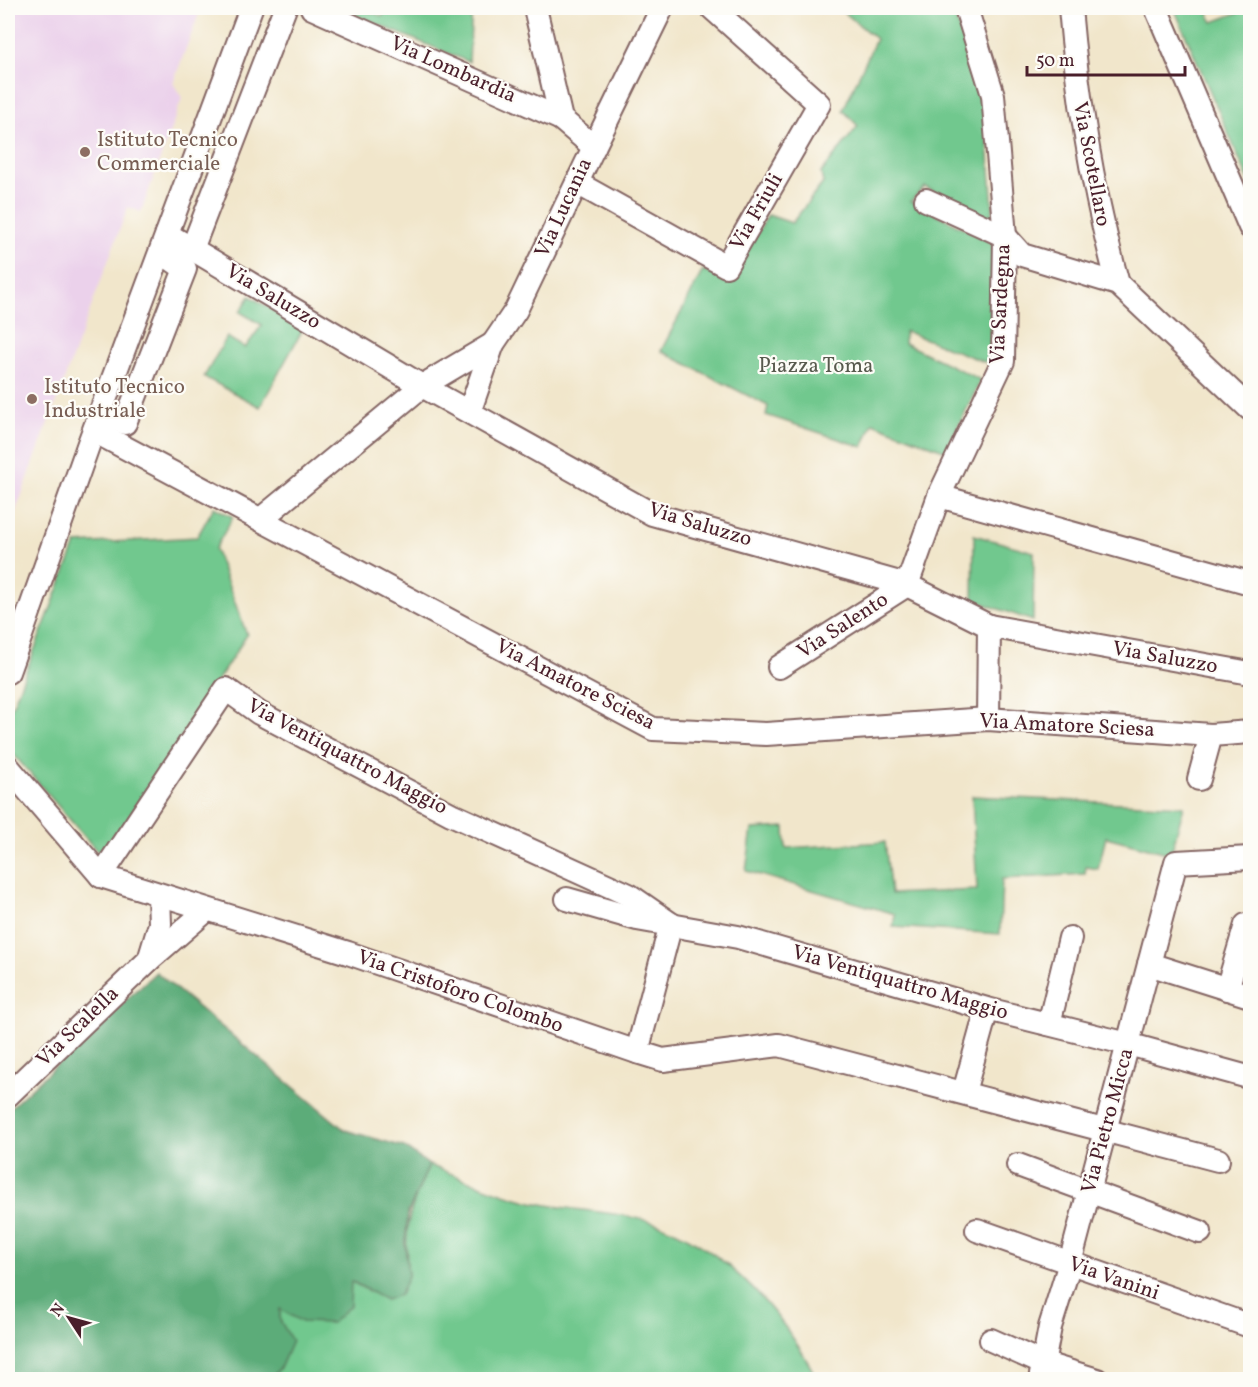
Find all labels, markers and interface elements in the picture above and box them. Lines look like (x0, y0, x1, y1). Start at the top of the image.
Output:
street label: Via Lombardia (385, 29, 521, 111)
scale bar (1027, 39, 1184, 77)
text: 50 m (1036, 49, 1075, 74)
street label: Via Scotellaro (1065, 99, 1117, 229)
place label: Istituto Tecnico Commerciale (97, 126, 238, 179)
marker: Istituto Tecnico Commerciale (78, 145, 92, 159)
street label: Via Lucania (528, 153, 600, 263)
street label: Via Friuli (723, 168, 791, 256)
street label: Via Sardegna (983, 243, 1019, 365)
street label: Via Saluzzo (220, 257, 326, 337)
park label: Piazza Toma (758, 352, 874, 381)
place label: Istituto Tecnico Industriale (44, 373, 185, 426)
marker: Istituto Tecnico Industriale (25, 392, 39, 406)
street label: Via Saluzzo (645, 496, 755, 554)
street label: Via Salento (792, 586, 894, 666)
street label: Via Amatore Sciesa (490, 632, 660, 738)
street label: Via Saluzzo (1110, 634, 1220, 682)
street label: Via Ventiquattro Maggio (242, 692, 452, 822)
street label: Via Amatore Sciesa (978, 707, 1156, 745)
street label: Via Ventiquattro Maggio (789, 938, 1011, 1028)
street label: Via Cristoforo Colombo (353, 943, 567, 1041)
street label: Via Scalella (30, 980, 126, 1074)
street label: Via Pietro Micca (1075, 1045, 1141, 1197)
street label: Via Vanini (1065, 1250, 1163, 1308)
north arrow (39, 1288, 99, 1348)
text: N (46, 1299, 71, 1322)

